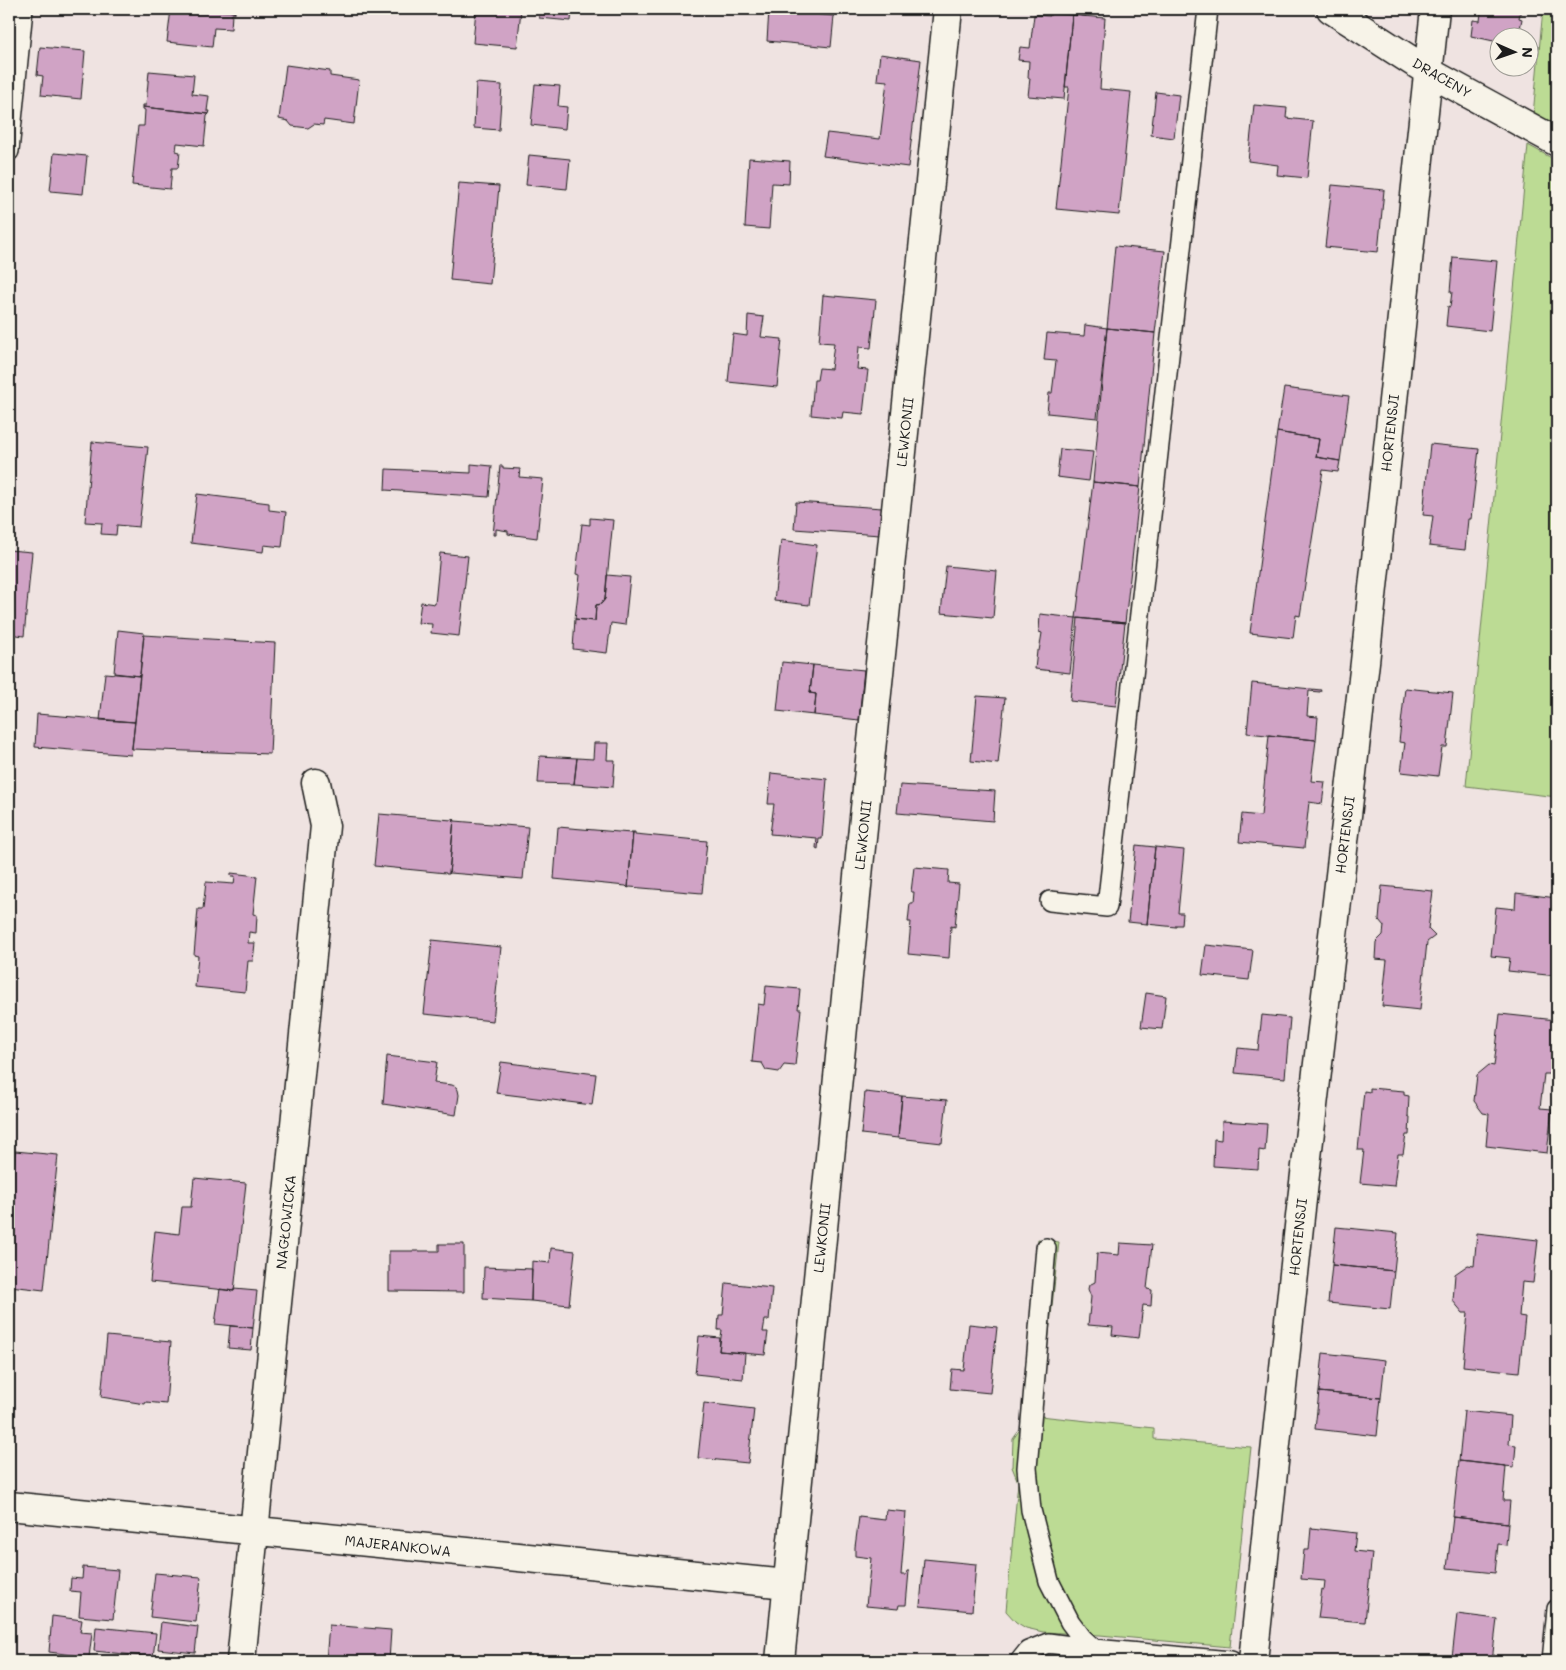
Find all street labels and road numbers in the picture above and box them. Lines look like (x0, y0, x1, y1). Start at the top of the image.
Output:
street label: DRACENY (1409, 53, 1475, 102)
street label: HORTENSJI (1376, 393, 1403, 473)
street label: LEWKONII (891, 396, 918, 468)
street label: HORTENSJI (1330, 795, 1359, 875)
street label: LEWKONII (849, 799, 876, 871)
street label: NAGŁOWICKA (271, 1174, 300, 1270)
street label: HORTENSJI (1284, 1197, 1311, 1277)
street label: LEWKONII (808, 1202, 835, 1274)
street label: MAJERANKOWA (344, 1530, 452, 1561)

